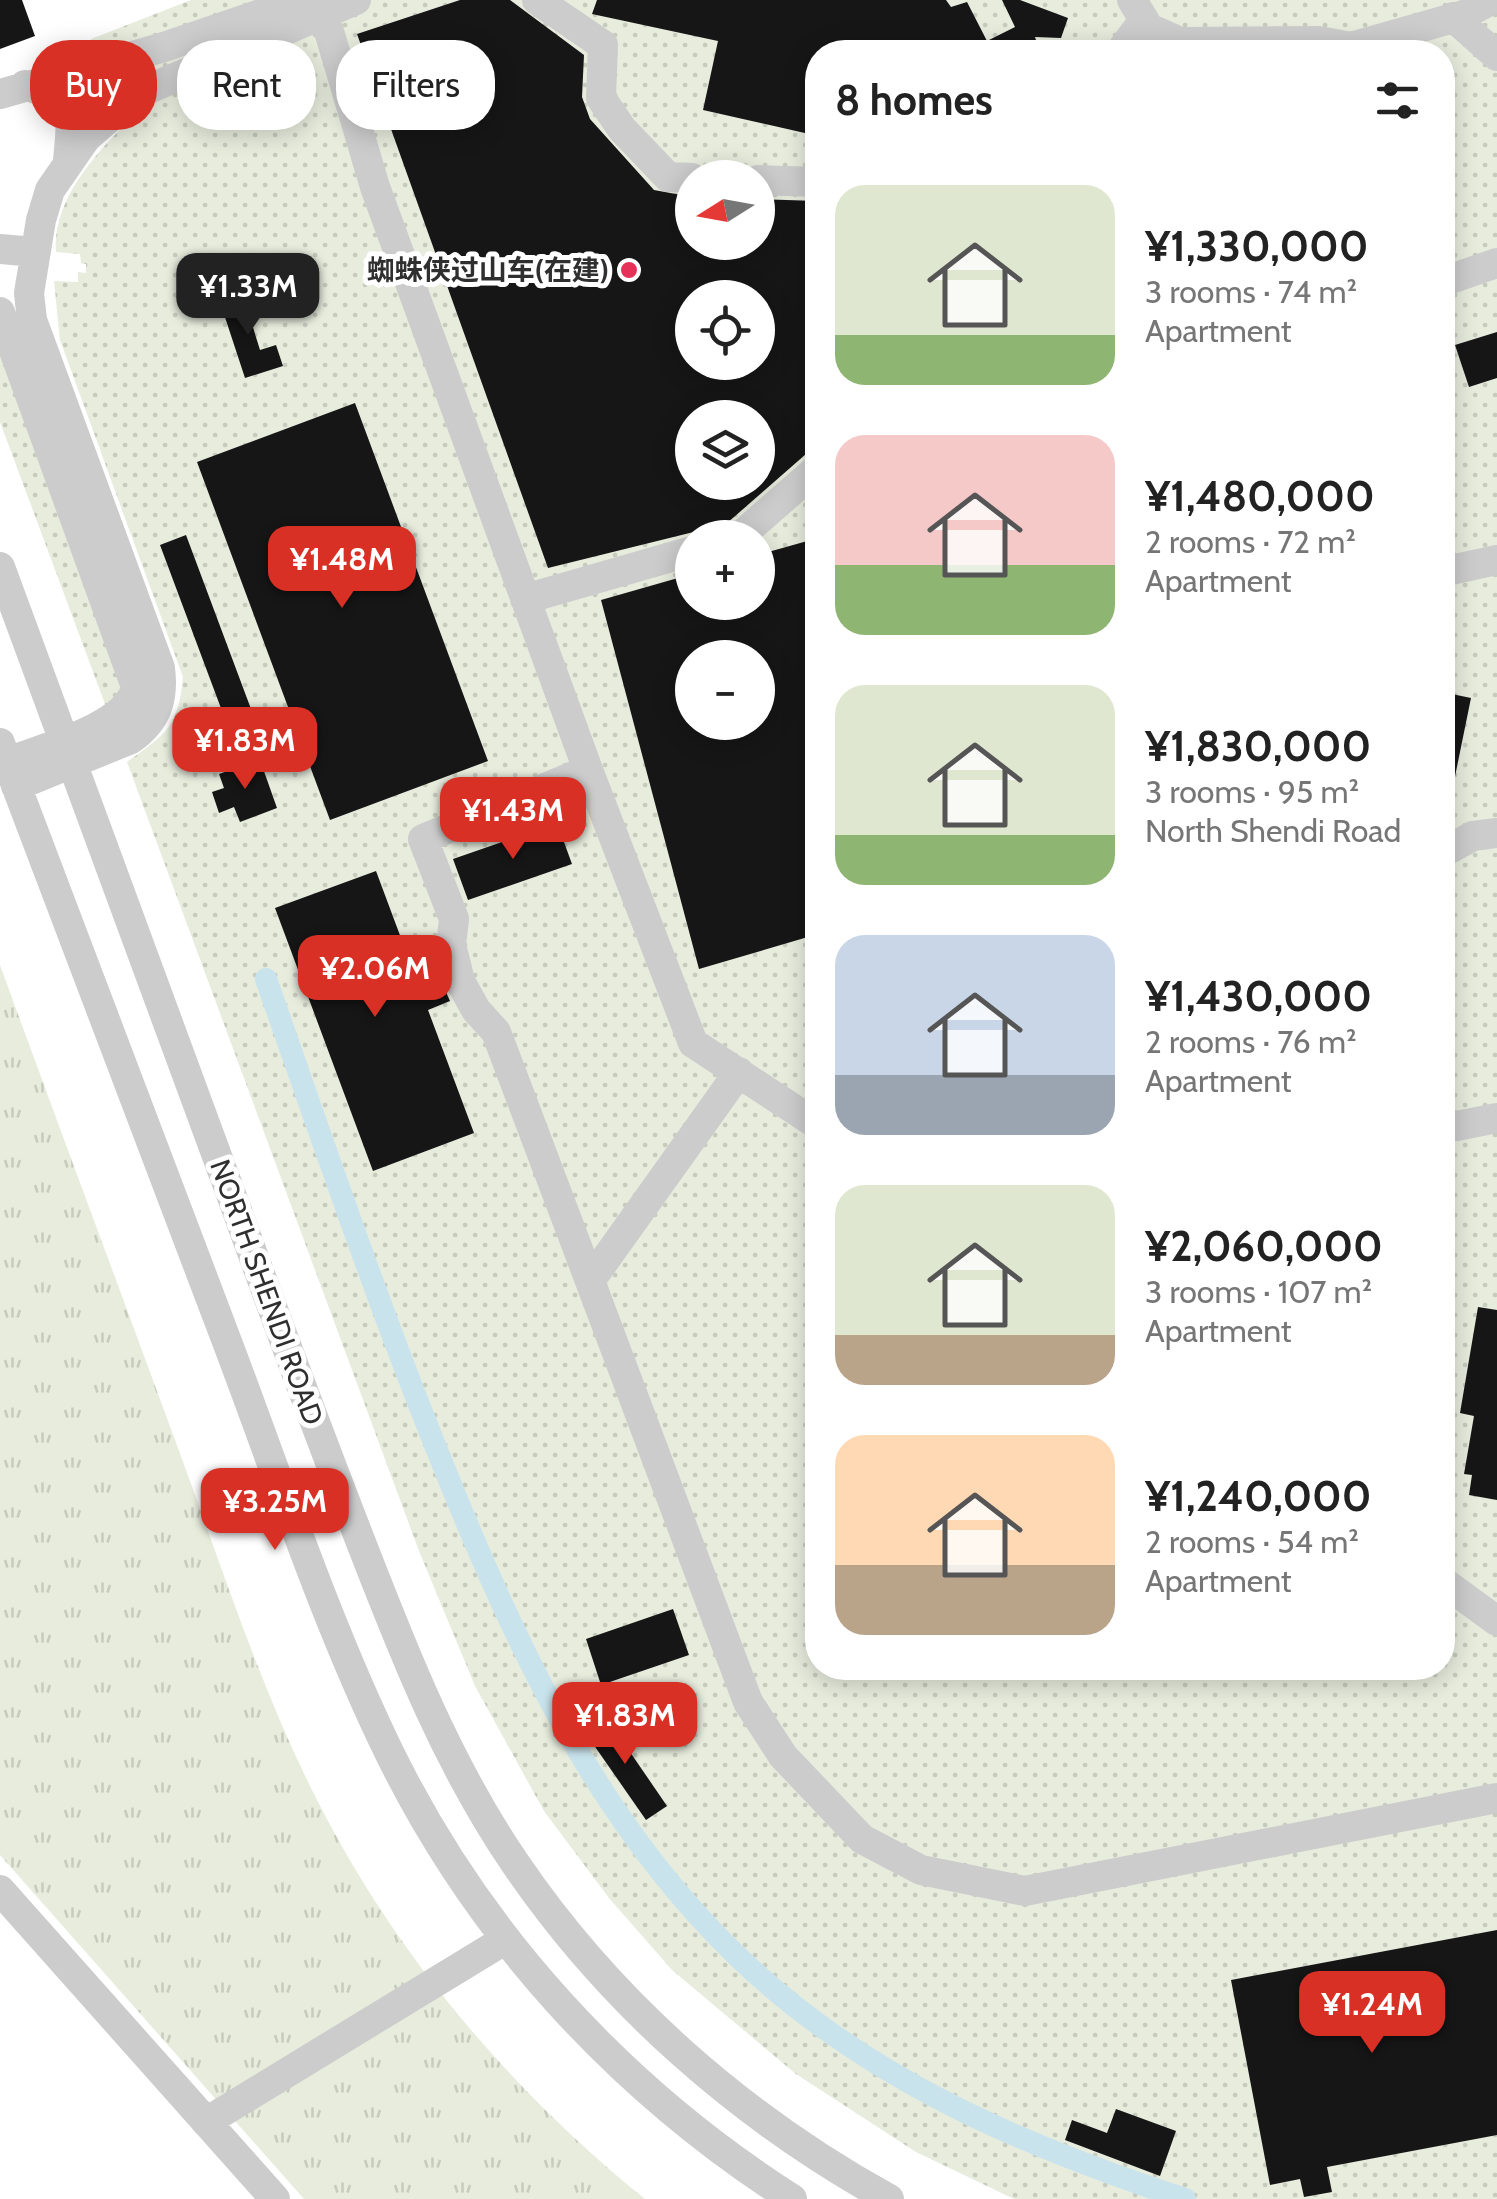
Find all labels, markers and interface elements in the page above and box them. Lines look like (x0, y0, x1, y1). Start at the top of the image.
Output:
chip: Buy (30, 40, 157, 130)
chip: Rent (177, 40, 316, 130)
chip: Filters (336, 40, 495, 130)
icon: filters (1370, 73, 1425, 128)
text: 8 homes (835, 74, 993, 126)
north arrow (675, 160, 775, 260)
map controls (675, 160, 775, 740)
text: ¥1,330,000 (1145, 220, 1368, 272)
icon: home (915, 225, 1035, 345)
pin: ¥1.33M (167, 253, 329, 338)
place label: 蜘蛛侠过山车(在建) (367, 253, 609, 287)
marker: 蜘蛛侠过山车(在建) (618, 259, 640, 281)
text: ¥1.33M (198, 266, 298, 305)
text: 3 rooms · 74 m² (1145, 272, 1357, 311)
button: locate (675, 280, 775, 380)
text: Apartment (1145, 311, 1292, 350)
button: layers (675, 400, 775, 500)
text: ¥1,480,000 (1145, 470, 1375, 522)
icon: home (915, 475, 1035, 595)
button: + (675, 520, 775, 620)
text: 2 rooms · 72 m² (1145, 522, 1356, 561)
pin: ¥1.48M (261, 526, 423, 611)
text: ¥1.48M (290, 539, 394, 578)
text: Apartment (1145, 561, 1292, 600)
button: − (675, 640, 775, 740)
pin: ¥1.83M (164, 707, 326, 792)
text: ¥1.83M (194, 720, 296, 759)
text: ¥1,830,000 (1145, 720, 1371, 772)
icon: home (915, 725, 1035, 845)
text: 3 rooms · 95 m² (1145, 772, 1359, 811)
pin: ¥1.43M (432, 777, 594, 862)
text: ¥1.43M (462, 790, 564, 829)
text: North Shendi Road (1145, 811, 1401, 850)
pin: ¥2.06M (294, 935, 456, 1020)
text: ¥2.06M (320, 948, 430, 987)
text: ¥1,430,000 (1145, 970, 1372, 1022)
icon: home (915, 975, 1035, 1095)
text: 2 rooms · 76 m² (1145, 1022, 1357, 1061)
text: Apartment (1145, 1061, 1292, 1100)
street label: NORTH SHENDI ROAD (203, 1155, 331, 1429)
text: ¥2,060,000 (1145, 1220, 1383, 1272)
icon: home (915, 1225, 1035, 1345)
text: 3 rooms · 107 m² (1145, 1272, 1372, 1311)
text: Apartment (1145, 1311, 1292, 1350)
pin: ¥3.25M (194, 1468, 356, 1553)
text: ¥1,240,000 (1145, 1470, 1371, 1522)
icon: home (915, 1475, 1035, 1595)
text: ¥3.25M (223, 1481, 327, 1520)
text: 2 rooms · 54 m² (1145, 1522, 1359, 1561)
text: Apartment (1145, 1561, 1292, 1600)
pin: ¥1.83M (544, 1682, 706, 1767)
text: ¥1.83M (574, 1695, 676, 1734)
pin: ¥1.24M (1291, 1971, 1453, 2056)
text: ¥1.24M (1321, 1984, 1423, 2023)

